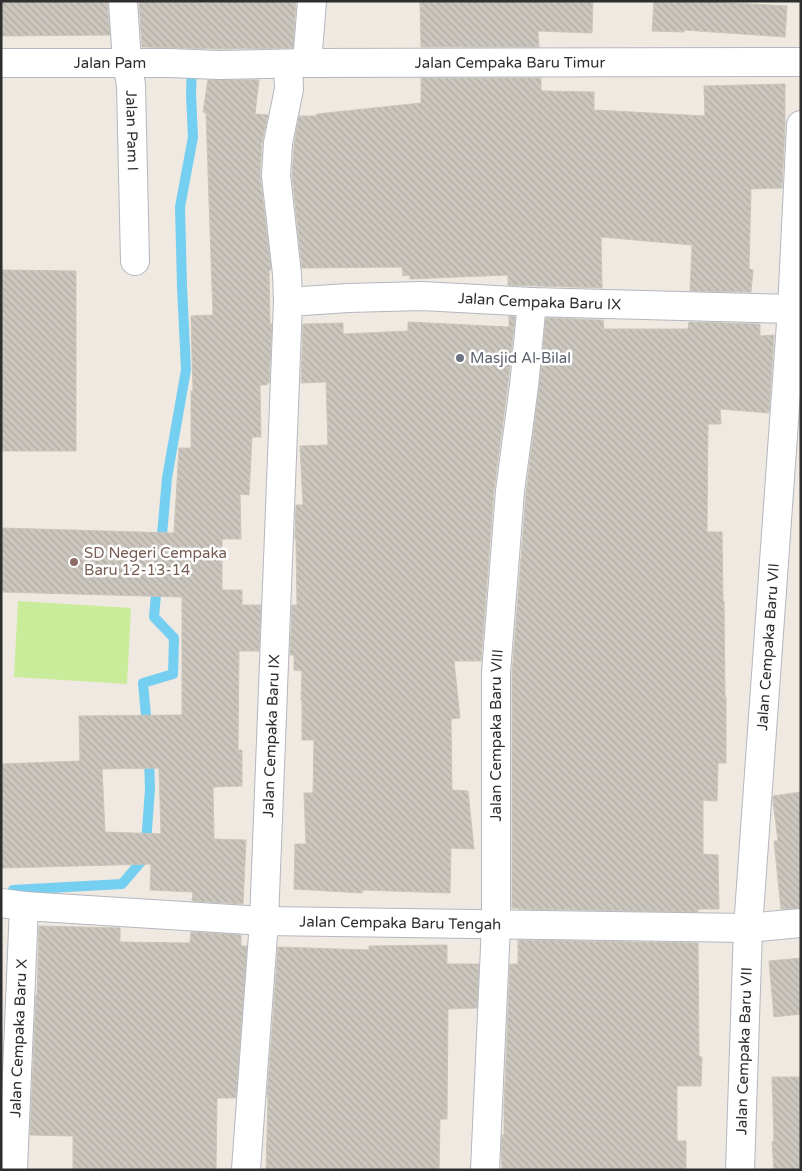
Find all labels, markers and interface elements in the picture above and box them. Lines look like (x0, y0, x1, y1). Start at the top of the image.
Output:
street label: Jalan Cempaka Baru Timur (415, 53, 605, 72)
street label: Jalan Pam (74, 54, 146, 72)
street label: Jalan Pam I (122, 90, 142, 171)
street label: Jalan Cempaka Baru IX (457, 289, 621, 313)
place label: Masjid Al-Bilal (470, 349, 571, 367)
marker: Masjid Al-Bilal (454, 352, 466, 364)
place label: SD Negeri Cempaka Baru 12-13-14 (84, 544, 227, 579)
marker: SD Negeri Cempaka Baru 12-13-14 (68, 556, 80, 568)
street label: Jalan Cempaka Baru VII (753, 562, 783, 731)
street label: Jalan Cempaka Baru VIII (487, 648, 507, 821)
street label: Jalan Cempaka Baru IX (259, 654, 283, 818)
street label: Jalan Cempaka Baru Tengah (299, 913, 501, 933)
street label: Jalan Cempaka Baru X (6, 958, 31, 1118)
street label: Jalan Cempaka Baru VII (732, 967, 756, 1135)

